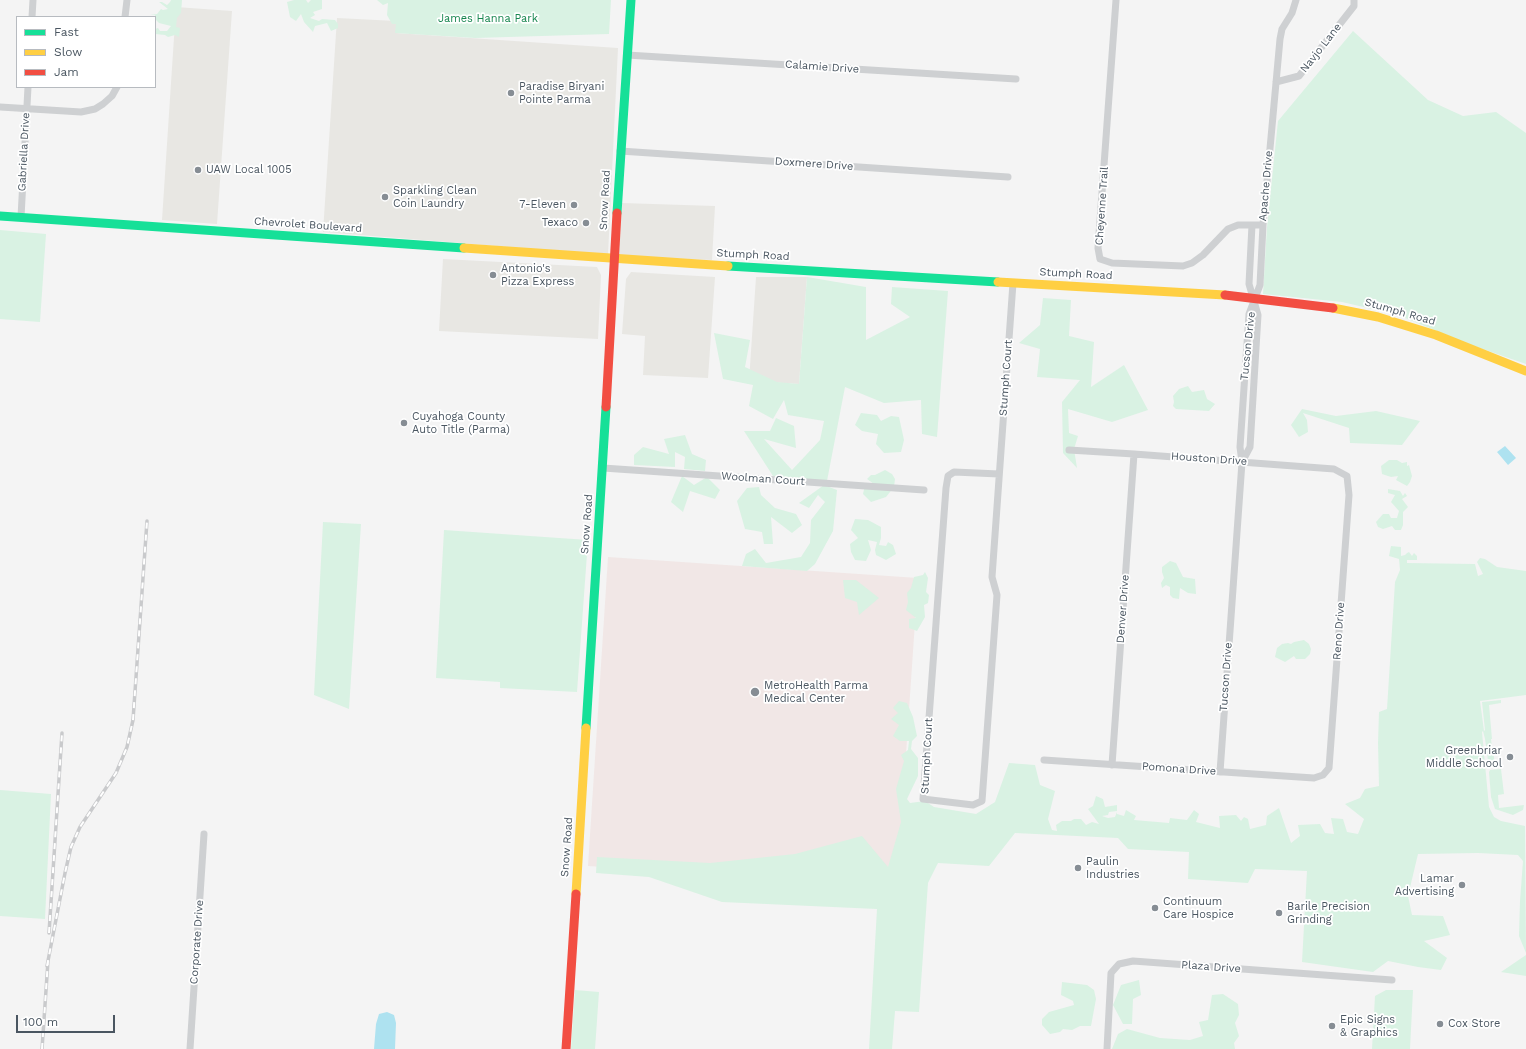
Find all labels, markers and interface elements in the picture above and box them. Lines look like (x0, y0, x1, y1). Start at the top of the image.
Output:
park label: James Hanna Park (438, 12, 538, 26)
legend (16, 16, 156, 88)
street label: Navjo Lane (1298, 21, 1344, 75)
text: Fast (54, 25, 79, 39)
text: Slow (54, 45, 82, 59)
street label: Calamie Drive (785, 58, 859, 76)
text: Jam (54, 65, 79, 79)
place label: Paradise Biryani Pointe Parma (519, 80, 604, 106)
marker: Paradise Biryani Pointe Parma (506, 88, 516, 98)
street label: Gabriella Drive (15, 112, 33, 192)
street label: Apache Drive (1256, 150, 1276, 222)
street label: Doxmere Drive (774, 155, 854, 173)
place label: UAW Local 1005 (206, 163, 292, 177)
marker: UAW Local 1005 (193, 165, 203, 175)
street label: Cheyenne Trail (1093, 166, 1111, 246)
street label: Snow Road (597, 170, 613, 230)
place label: Sparkling Clean Coin Laundry (393, 184, 477, 210)
marker: Sparkling Clean Coin Laundry (380, 192, 390, 202)
place label: 7-Eleven (519, 198, 566, 212)
marker: 7-Eleven (569, 200, 579, 210)
street label: Chevrolet Boulevard (254, 215, 362, 235)
place label: Texaco (542, 216, 578, 230)
marker: Texaco (581, 218, 591, 228)
street label: Stumph Road (716, 246, 790, 264)
place label: Antonio's Pizza Express (501, 262, 574, 288)
street label: Stumph Road (1039, 265, 1113, 283)
marker: Antonio's Pizza Express (488, 270, 498, 280)
street label: Stumph Road (1363, 296, 1437, 328)
street label: Tucson Drive (1238, 311, 1258, 381)
street label: Stumph Court (997, 340, 1015, 416)
place label: Cuyahoga County Auto Title (Parma) (412, 410, 510, 436)
marker: Cuyahoga County Auto Title (Parma) (399, 418, 409, 428)
street label: Houston Drive (1170, 450, 1248, 468)
street label: Woolman Court (721, 469, 805, 489)
street label: Snow Road (578, 494, 596, 554)
street label: Denver Drive (1114, 574, 1132, 644)
street label: Reno Drive (1330, 602, 1348, 660)
street label: Tucson Drive (1217, 642, 1235, 712)
place label: MetroHealth Parma Medical Center (764, 679, 868, 705)
marker: MetroHealth Parma Medical Center (749, 686, 761, 698)
street label: Stumph Court (918, 718, 936, 794)
place label: Greenbriar Middle School (1426, 744, 1502, 770)
marker: Greenbriar Middle School (1505, 752, 1515, 762)
street label: Pomona Drive (1141, 760, 1217, 778)
street label: Snow Road (558, 817, 576, 877)
place label: Paulin Industries (1086, 855, 1140, 881)
marker: Paulin Industries (1073, 863, 1083, 873)
place label: Lamar Advertising (1395, 872, 1454, 898)
marker: Lamar Advertising (1457, 880, 1467, 890)
place label: Continuum Care Hospice (1163, 895, 1234, 921)
street label: Corporate Drive (187, 899, 207, 985)
place label: Barile Precision Grinding (1287, 900, 1370, 926)
marker: Continuum Care Hospice (1150, 903, 1160, 913)
marker: Barile Precision Grinding (1274, 908, 1284, 918)
street label: Plaza Drive (1181, 958, 1241, 976)
scale bar (18, 1007, 117, 1033)
place label: Epic Signs & Graphics (1340, 1013, 1398, 1039)
text: 100 m (23, 1015, 58, 1029)
place label: Cox Store (1448, 1017, 1500, 1031)
marker: Cox Store (1435, 1019, 1445, 1029)
marker: Epic Signs & Graphics (1327, 1021, 1337, 1031)

